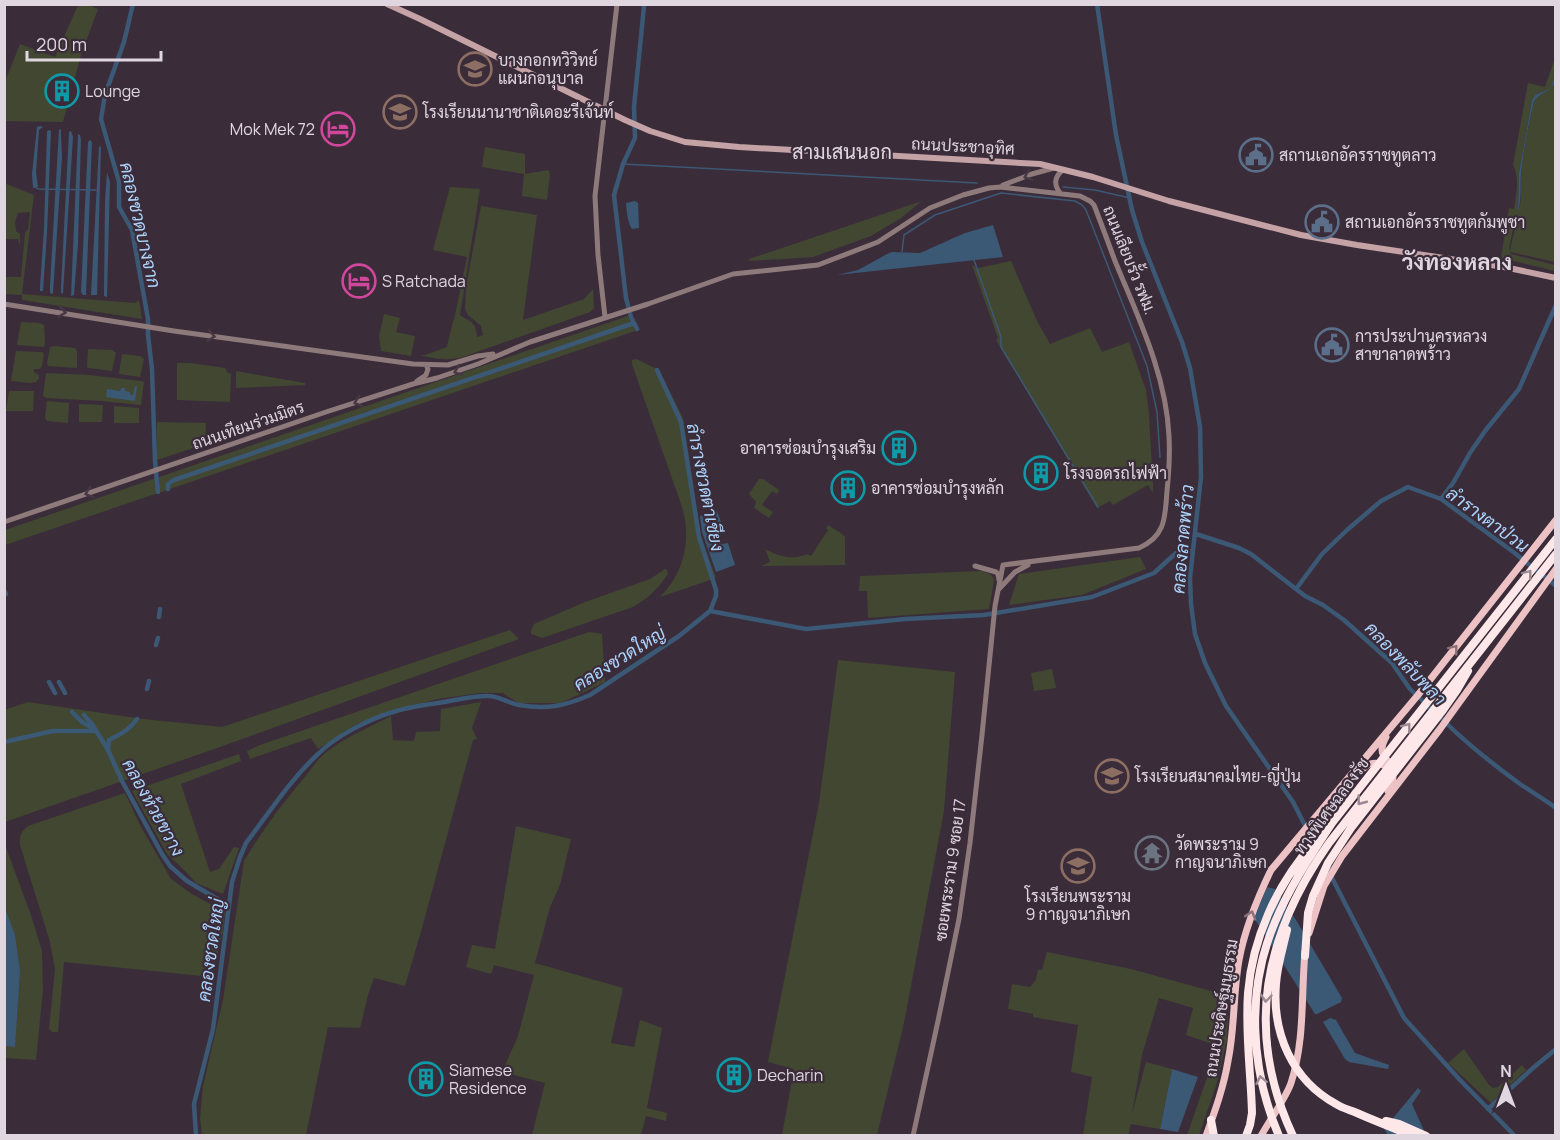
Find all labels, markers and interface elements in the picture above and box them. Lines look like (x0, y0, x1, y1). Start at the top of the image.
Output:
scale bar (27, 24, 160, 62)
text: 200 m (36, 32, 87, 56)
place label: บางกอกทวิวิทย์ แผนกอนุบาล (498, 48, 598, 90)
school or university icon: บางกอกทวิวิทย์ แผนกอนุบาล (457, 51, 493, 87)
building icon: Lounge (44, 73, 80, 109)
place label: Lounge (85, 80, 140, 102)
school or university icon: โรงเรียนนานาชาติเดอะรีเจ้นท์ (382, 94, 418, 130)
place label: โรงเรียนนานาชาติเดอะรีเจ้นท์ (422, 100, 614, 123)
hotel icon: Mok Mek 72 (320, 111, 356, 147)
place label: Mok Mek 72 (230, 118, 315, 140)
street label: ถนนประชาอุทิศ (911, 132, 1015, 161)
public building icon: สถานเอกอัครราชทูตลาว (1238, 137, 1274, 173)
district label: สามเสนนอก (792, 138, 892, 165)
place label: สถานเอกอัครราชทูตลาว (1279, 144, 1437, 167)
water label: คลองชวดบางจาก (115, 160, 167, 290)
one-way arrow (1023, 169, 1034, 181)
street label: ถนนเลียบรั้ว รฟม. (1098, 201, 1164, 318)
public building icon: สถานเอกอัครราชทูตกัมพูชา (1304, 204, 1340, 240)
place label: สถานเอกอัครราชทูตกัมพูชา (1345, 211, 1525, 234)
district label: วังทองหลาง (1402, 247, 1512, 277)
hotel icon: S Ratchada (341, 263, 377, 299)
place label: S Ratchada (382, 270, 466, 292)
one-way arrow (58, 306, 67, 318)
place label: การประปานครหลวง สาขาลาดพร้าว (1355, 325, 1487, 365)
public building icon: การประปานครหลวง สาขาลาดพร้าว (1314, 327, 1350, 363)
one-way arrow (206, 329, 215, 341)
one-way arrow (453, 363, 464, 376)
street label: ถนนเทียมร่วมมิตร (189, 395, 307, 454)
one-way arrow (353, 395, 364, 407)
water label: ลำรางชวดตาเชียง (682, 421, 730, 553)
building icon: อาคารซ่อมบำรุงเสริม (881, 430, 917, 466)
place label: อาคารซ่อมบำรุงเสริม (740, 437, 876, 460)
building icon: โรงจอดรถไฟฟ้า (1023, 455, 1059, 491)
place label: โรงจอดรถไฟฟ้า (1063, 462, 1167, 484)
building icon: อาคารซ่อมบำรุงหลัก (830, 470, 866, 506)
place label: อาคารซ่อมบำรุงหลัก (871, 477, 1004, 500)
water label: ลำรางตาป่วน (1442, 481, 1535, 558)
water label: คลองลาดพร้าว (1165, 483, 1199, 595)
one-way arrow (85, 486, 95, 499)
one-way arrow (1520, 570, 1531, 581)
water label: คลองพลับพลา (1360, 616, 1452, 710)
water label: คลองชวดใหญ่ (568, 620, 670, 696)
one-way arrow (1446, 644, 1457, 655)
one-way arrow (1400, 723, 1411, 734)
street label: ทางพิเศษฉลองรัช (1288, 753, 1374, 859)
water label: คลองห้วยขวาง (117, 754, 191, 860)
school or university icon: โรงเรียนสมาคมไทย-ญี่ปุ่น (1094, 758, 1130, 794)
place label: โรงเรียนสมาคมไทย-ญี่ปุ่น (1134, 762, 1301, 788)
one-way arrow (1358, 795, 1369, 806)
street label: ซอยพระราม 9 ซอย 17 (929, 797, 971, 943)
place label: วัดพระราม 9 กาญจนาภิเษก (1175, 833, 1267, 873)
temple icon: วัดพระราม 9 กาญจนาภิเษก (1134, 835, 1170, 871)
school or university icon: โรงเรียนพระราม 9 กาญจนาภิเษก (1060, 848, 1096, 884)
place label: โรงเรียนพระราม 9 กาญจนาภิเษก (1024, 885, 1131, 925)
water label: คลองชวดใหญ่ (191, 896, 229, 1003)
one-way arrow (1244, 910, 1257, 921)
street label: ถนนประดิษฐ์มนูธรรม (1198, 937, 1244, 1079)
one-way arrow (1260, 994, 1273, 1003)
north arrow (1476, 1056, 1536, 1116)
building icon: Decharin (716, 1057, 752, 1093)
place label: Siamese Residence (449, 1059, 527, 1099)
text: N (1500, 1060, 1512, 1082)
building icon: Siamese Residence (408, 1061, 444, 1097)
place label: Decharin (757, 1064, 823, 1086)
one-way arrow (1255, 1075, 1268, 1085)

